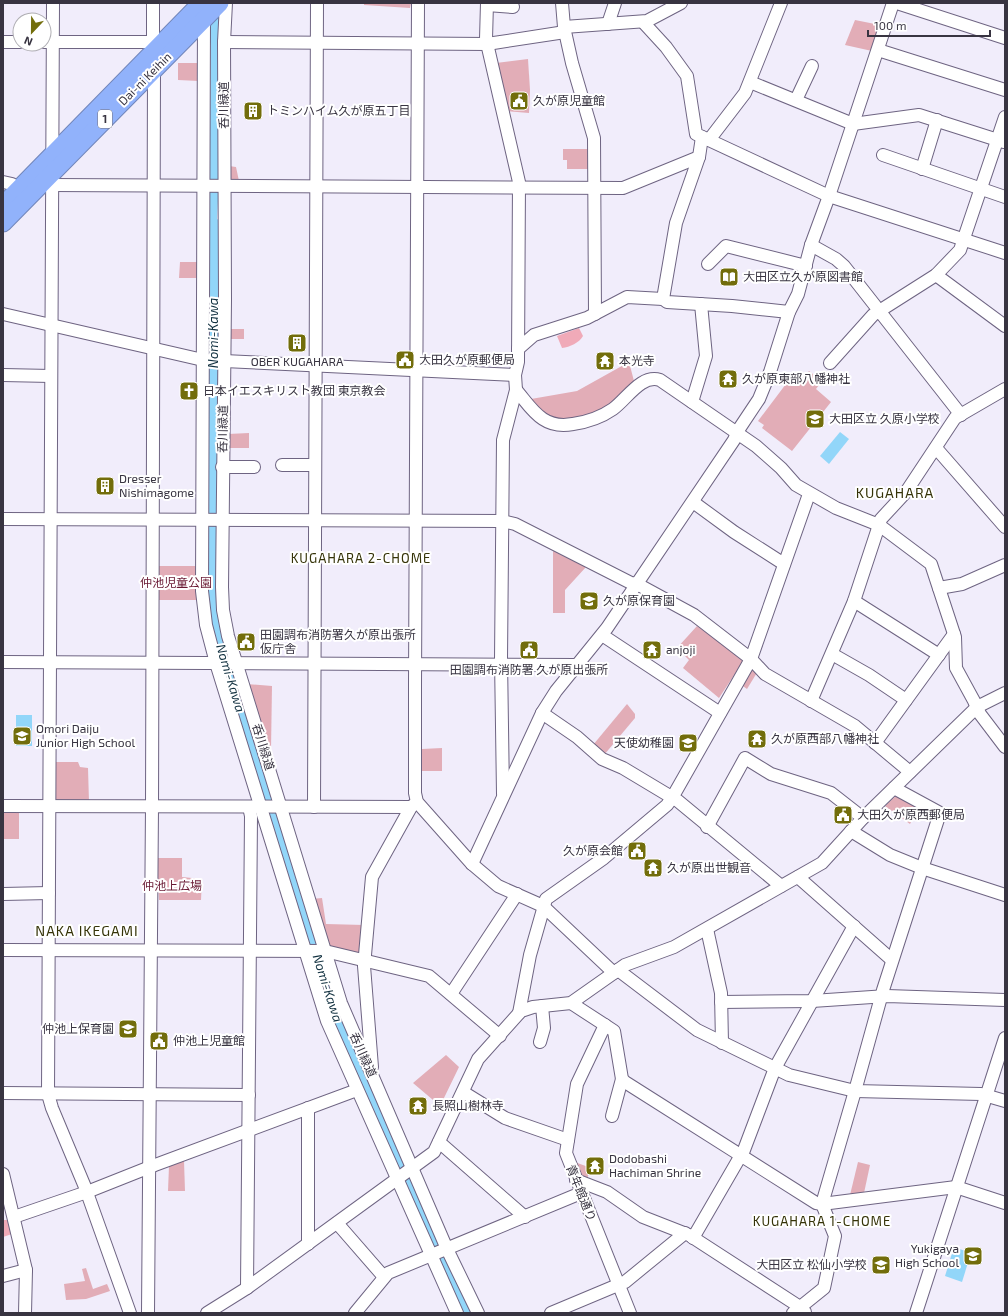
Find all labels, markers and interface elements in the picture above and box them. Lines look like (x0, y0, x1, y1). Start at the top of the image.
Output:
north arrow (12, 12, 52, 52)
scale bar (868, 12, 990, 38)
text: 100 m (874, 18, 906, 32)
text: N (22, 34, 34, 49)
street label: Dai-ni Keihin (115, 49, 174, 108)
street label: 呑川緑道 (216, 81, 230, 129)
public building icon: 久が原児童館 (508, 90, 530, 112)
place label: 久が原児童館 (533, 93, 605, 107)
building icon: トミンハイム久が原五丁目 (242, 100, 264, 122)
place label: トミンハイム久が原五丁目 (267, 103, 411, 117)
road number: 1 (98, 110, 112, 128)
library icon: 大田区立久が原図書館 (718, 266, 740, 288)
place label: 大田区立久が原図書館 (743, 269, 863, 283)
water label: Nomi-Kawa (205, 298, 221, 368)
building icon: OBER KUGAHARA (286, 332, 308, 354)
public building icon: 大田久が原郵便局 (394, 349, 416, 371)
temple icon: 本光寺 (594, 350, 616, 372)
place label: 大田久が原郵便局 (419, 352, 515, 366)
place label: 本光寺 (619, 353, 655, 367)
place label: OBER KUGAHARA (251, 354, 344, 368)
temple icon: 久が原東部八幡神社 (717, 368, 739, 390)
place label: 久が原東部八幡神社 (742, 371, 850, 385)
church icon: 日本イエスキリスト教団 東京教会 (178, 380, 200, 402)
place label: 日本イエスキリスト教団 東京教会 (203, 383, 386, 397)
street label: 呑川緑道 (215, 405, 229, 453)
school or university icon: 大田区立 久原小学校 (804, 408, 826, 430)
place label: 大田区立 久原小学校 (829, 411, 940, 425)
place label: Dresser Nishimagome (119, 471, 194, 499)
building icon: Dresser Nishimagome (94, 475, 116, 497)
district label: KUGAHARA (856, 484, 934, 501)
district label: KUGAHARA 2-CHOME (291, 550, 431, 566)
park label: 仲池児童公園 (140, 575, 212, 589)
school or university icon: 久が原保育園 (578, 590, 600, 612)
place label: 久が原保育園 (603, 593, 675, 607)
place label: 田園調布消防署久が原出張所 仮庁舎 (260, 627, 416, 655)
public building icon: 田園調布消防署久が原出張所 仮庁舎 (235, 631, 257, 653)
public building icon: 田園調布消防署 久が原出張所 (518, 639, 540, 661)
temple icon: anjoji (641, 639, 663, 661)
water label: Nomi-Kawa (213, 642, 249, 714)
place label: anjoji (666, 642, 695, 657)
place label: 田園調布消防署 久が原出張所 (450, 662, 608, 676)
place label: Omori Daiju Junior High School (36, 721, 135, 749)
street label: 呑川緑道 (250, 722, 278, 772)
school or university icon: Omori Daiju Junior High School (11, 725, 33, 747)
temple icon: 久が原西部八幡神社 (746, 728, 768, 750)
place label: 久が原西部八幡神社 (771, 731, 879, 745)
school or university icon: 天使幼稚園 (677, 732, 699, 754)
place label: 天使幼稚園 (614, 735, 674, 749)
public building icon: 大田久が原西郵便局 (832, 804, 854, 826)
place label: 大田久が原西郵便局 (857, 807, 965, 821)
public building icon: 久が原会館 (626, 840, 648, 862)
place label: 久が原会館 (563, 843, 623, 857)
temple icon: 久が原出世観音 (642, 857, 664, 879)
place label: 久が原出世観音 (667, 860, 751, 874)
park label: 仲池上広場 (142, 878, 202, 892)
district label: NAKA IKEGAMI (35, 922, 139, 939)
water label: Nomi-Kawa (310, 952, 346, 1024)
school or university icon: 仲池上保育園 (117, 1018, 139, 1040)
place label: 仲池上保育園 (42, 1021, 114, 1035)
public building icon: 仲池上児童館 (148, 1030, 170, 1052)
street label: 呑川緑道 (348, 1030, 380, 1079)
place label: 仲池上児童館 (173, 1033, 245, 1047)
temple icon: 長照山樹林寺 (407, 1095, 429, 1117)
place label: 長照山樹林寺 (432, 1098, 504, 1112)
place label: Dodobashi Hachiman Shrine (609, 1151, 701, 1179)
temple icon: Dodobashi Hachiman Shrine (584, 1155, 606, 1177)
street label: 青年館通り (564, 1162, 600, 1223)
district label: KUGAHARA 1-CHOME (753, 1213, 891, 1229)
place label: Yukigaya High School (895, 1241, 959, 1269)
school or university icon: Yukigaya High School (962, 1245, 984, 1267)
school or university icon: 大田区立 松仙小学校 (870, 1254, 892, 1276)
place label: 大田区立 松仙小学校 (756, 1257, 867, 1271)

